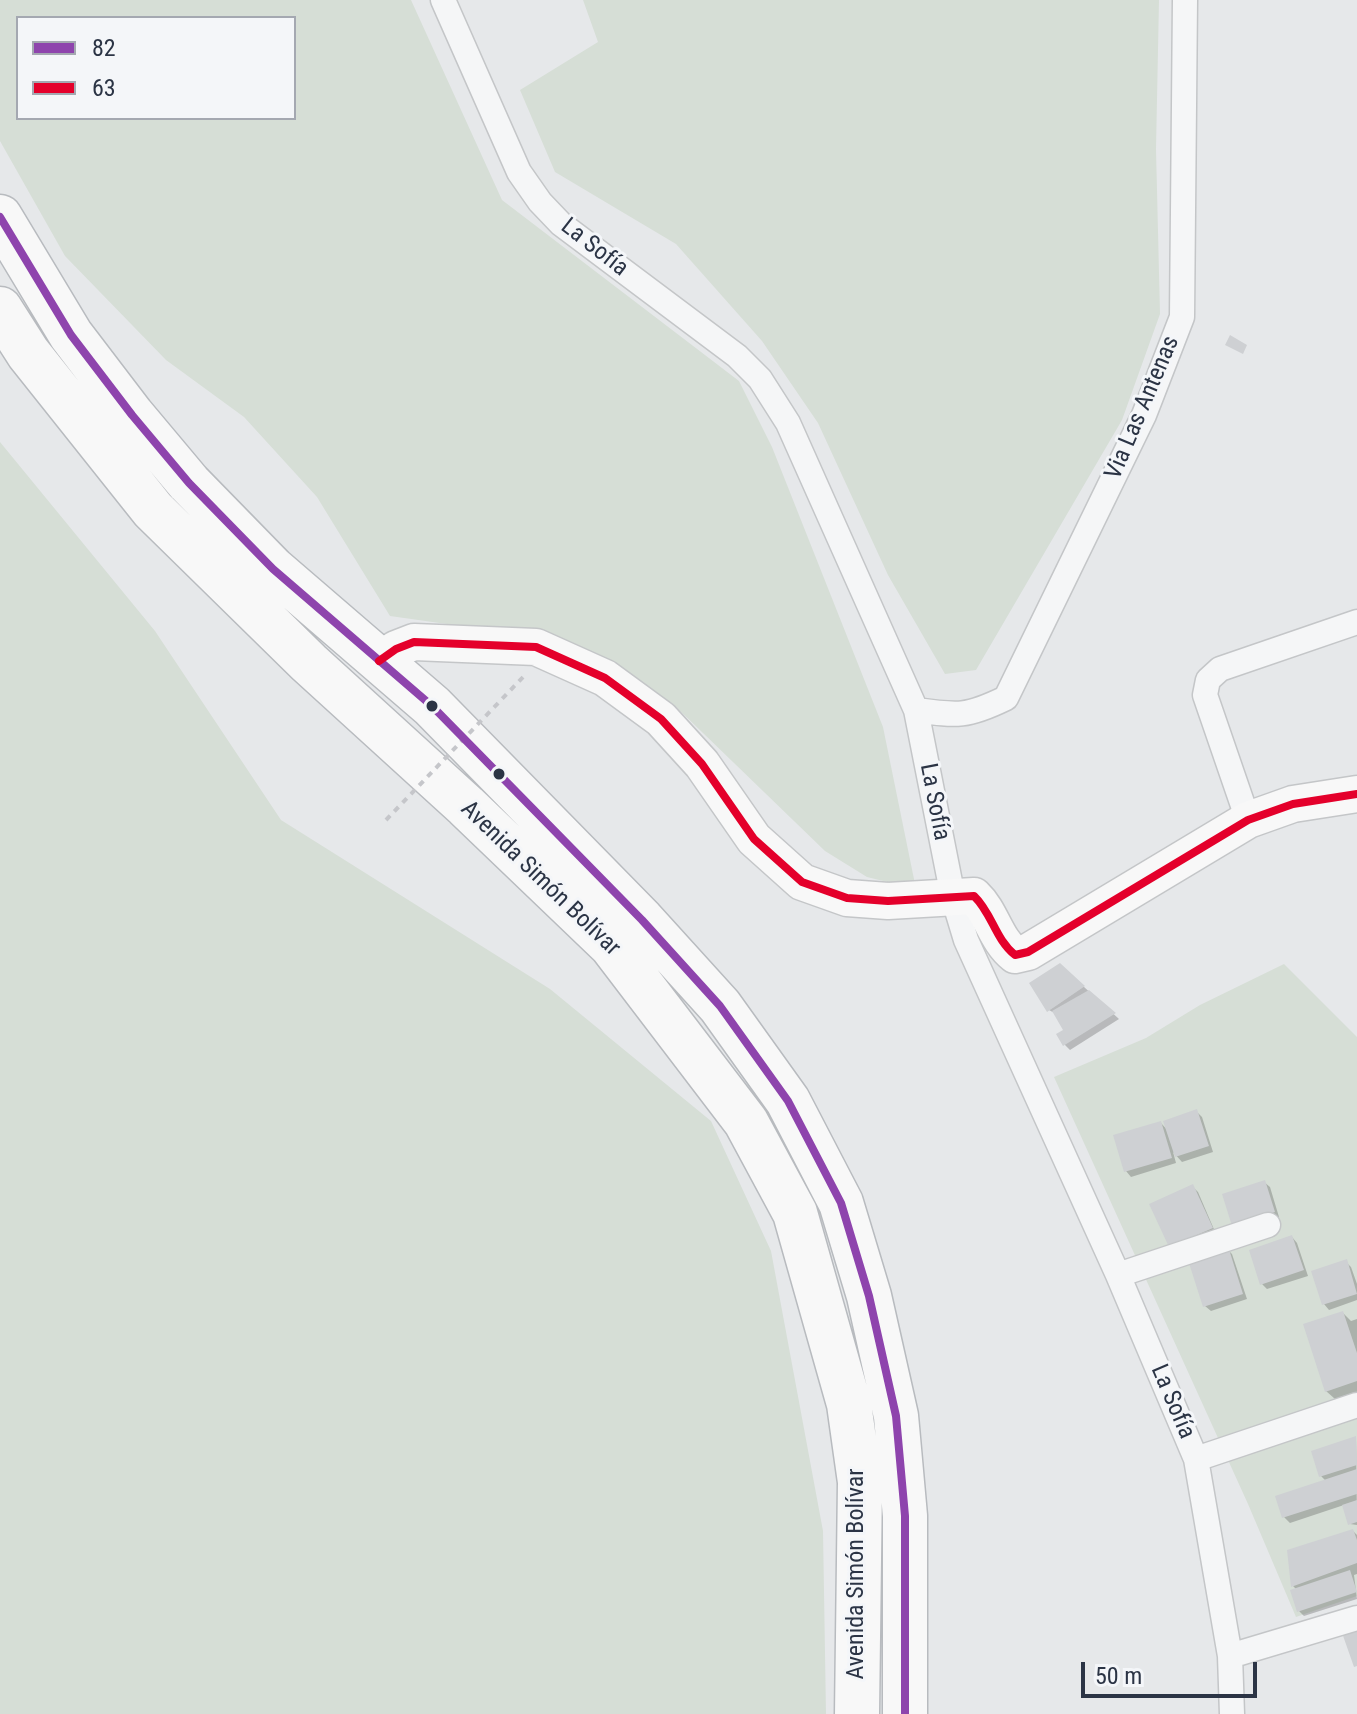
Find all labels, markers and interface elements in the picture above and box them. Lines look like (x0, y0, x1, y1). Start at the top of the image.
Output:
legend (16, 16, 296, 120)
text: 82 (92, 34, 116, 62)
text: 63 (92, 74, 116, 102)
street label: La Sofía (555, 213, 633, 283)
street label: Via Las Antenas (1100, 332, 1186, 484)
unlabelled marker (424, 698, 440, 714)
street label: La Sofía (912, 761, 956, 843)
unlabelled marker (491, 766, 507, 782)
street label: Avenida Simón Bolívar (454, 795, 626, 963)
street label: La Sofía (1144, 1361, 1200, 1443)
street label: Avenida Simón Bolívar (843, 1468, 871, 1680)
scale bar (1085, 1646, 1261, 1696)
text: 50 m (1095, 1662, 1142, 1690)

